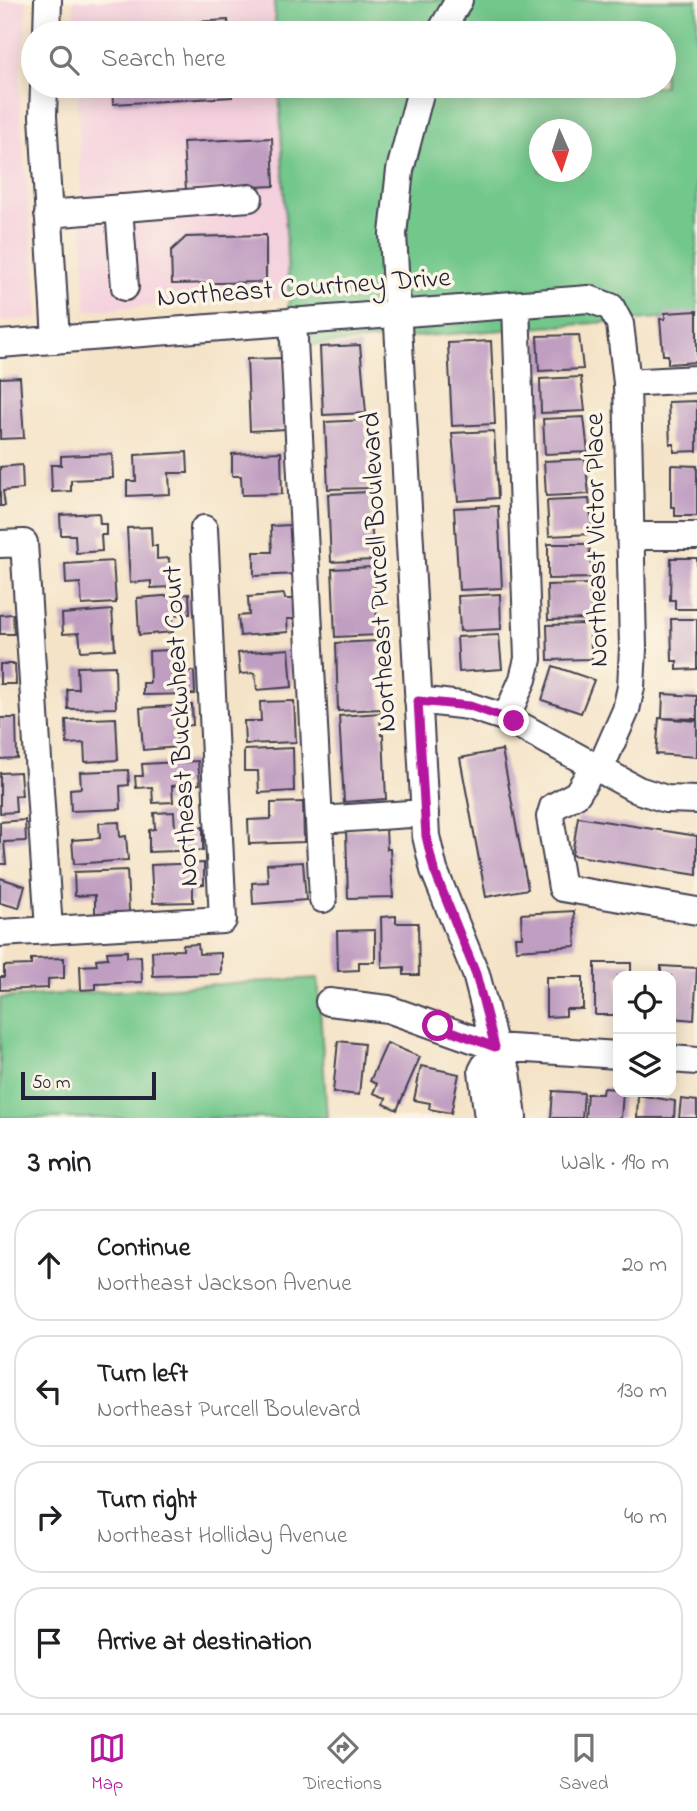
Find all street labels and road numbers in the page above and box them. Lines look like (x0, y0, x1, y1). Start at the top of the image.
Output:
street label: Northeast Courtney Drive (156, 258, 453, 320)
street label: Northeast Purcell Boulevard (351, 411, 409, 733)
street label: Northeast Victor Place (575, 412, 621, 667)
street label: Northeast Buckwheat Court (153, 564, 211, 888)

